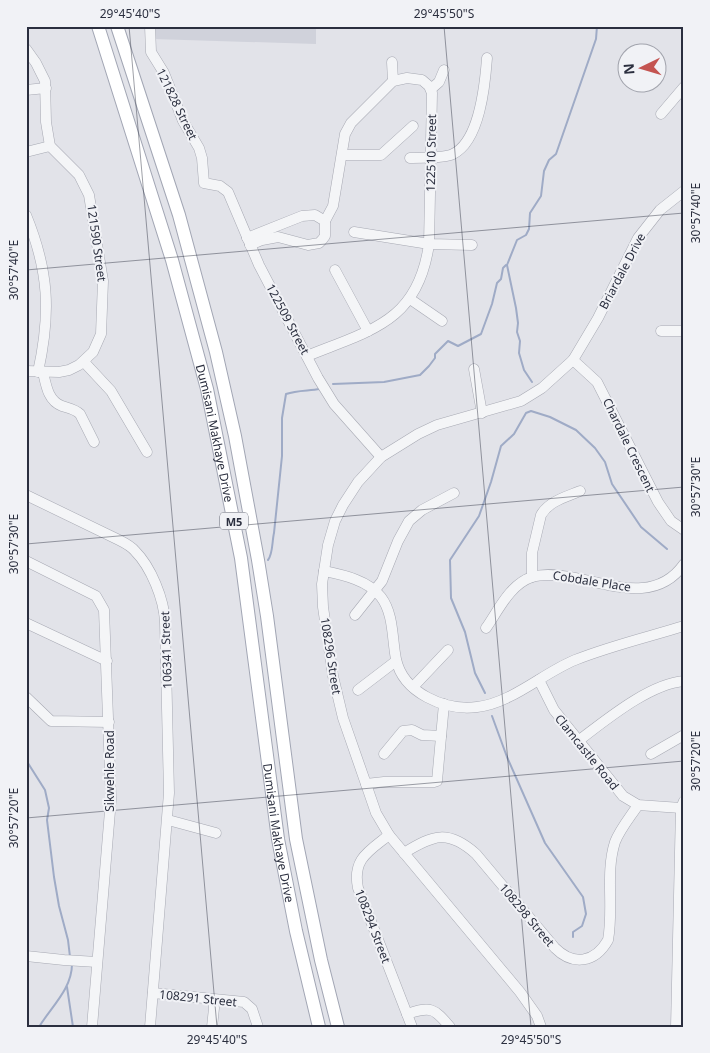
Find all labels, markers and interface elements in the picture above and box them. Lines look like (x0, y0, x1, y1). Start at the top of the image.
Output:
text: 29°45'40"S (100, 5, 161, 22)
text: 29°45'50"S (414, 5, 475, 22)
north arrow (618, 42, 668, 92)
text: N (619, 63, 639, 76)
street label: 121828 Street (152, 65, 202, 143)
street label: 122510 Street (422, 113, 440, 192)
text: 30°57'40"E (687, 183, 704, 243)
street label: 121590 Street (83, 203, 111, 283)
street label: Briardale Drive (595, 230, 649, 312)
text: 30°57'40"E (5, 240, 22, 300)
street label: 122509 Street (262, 281, 314, 358)
street label: Dumisani Makhaye Drive (192, 362, 238, 504)
street label: Chardale Crescent (599, 395, 659, 495)
text: 30°57'30"E (687, 457, 704, 517)
road number: M5 (220, 512, 248, 530)
text: 30°57'30"E (5, 514, 22, 574)
street label: Cobdale Place (552, 566, 633, 596)
street label: 106341 Street (156, 610, 176, 689)
street label: 108296 Street (317, 616, 346, 696)
street label: Clamcastle Road (551, 711, 623, 793)
street label: Sikwehle Road (101, 730, 118, 812)
text: 30°57'20"E (687, 731, 704, 791)
street label: Dumisani Makhaye Drive (260, 762, 299, 904)
text: 30°57'20"E (5, 788, 22, 848)
street label: 108298 Street (495, 880, 559, 951)
street label: 108294 Street (351, 887, 395, 966)
street label: 108291 Street (158, 985, 238, 1011)
text: 29°45'40"S (187, 1031, 248, 1048)
text: 29°45'50"S (501, 1031, 562, 1048)

